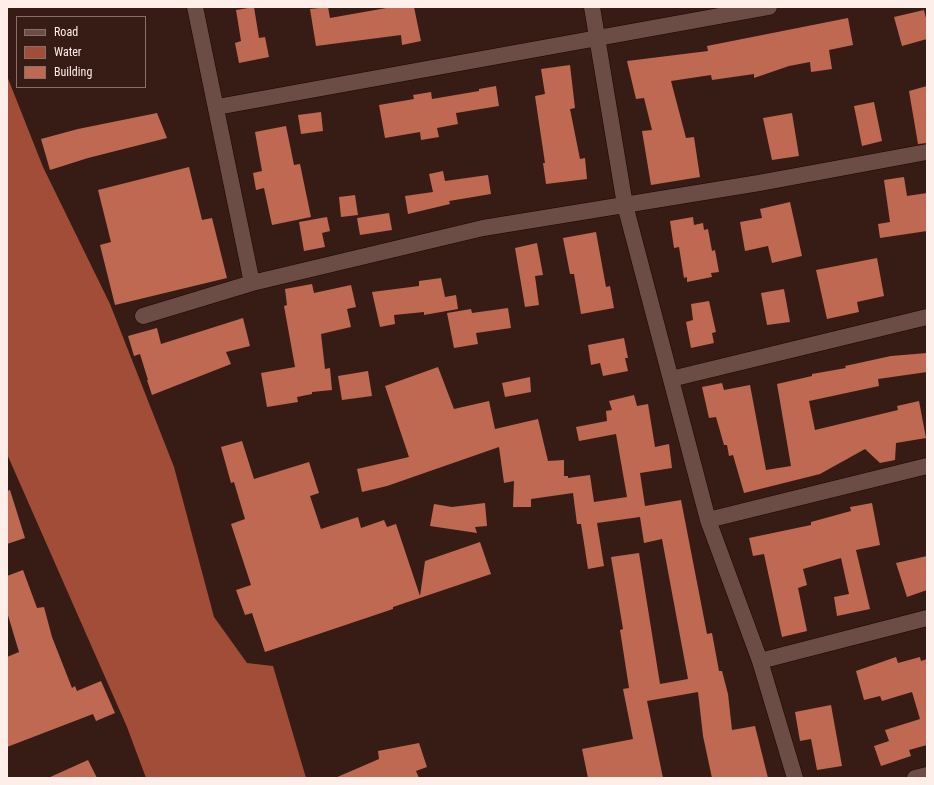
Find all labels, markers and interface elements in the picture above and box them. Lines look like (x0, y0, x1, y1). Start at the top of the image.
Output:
legend (16, 16, 146, 88)
text: Road (54, 25, 78, 39)
text: Water (54, 45, 82, 59)
text: Building (54, 65, 92, 79)

